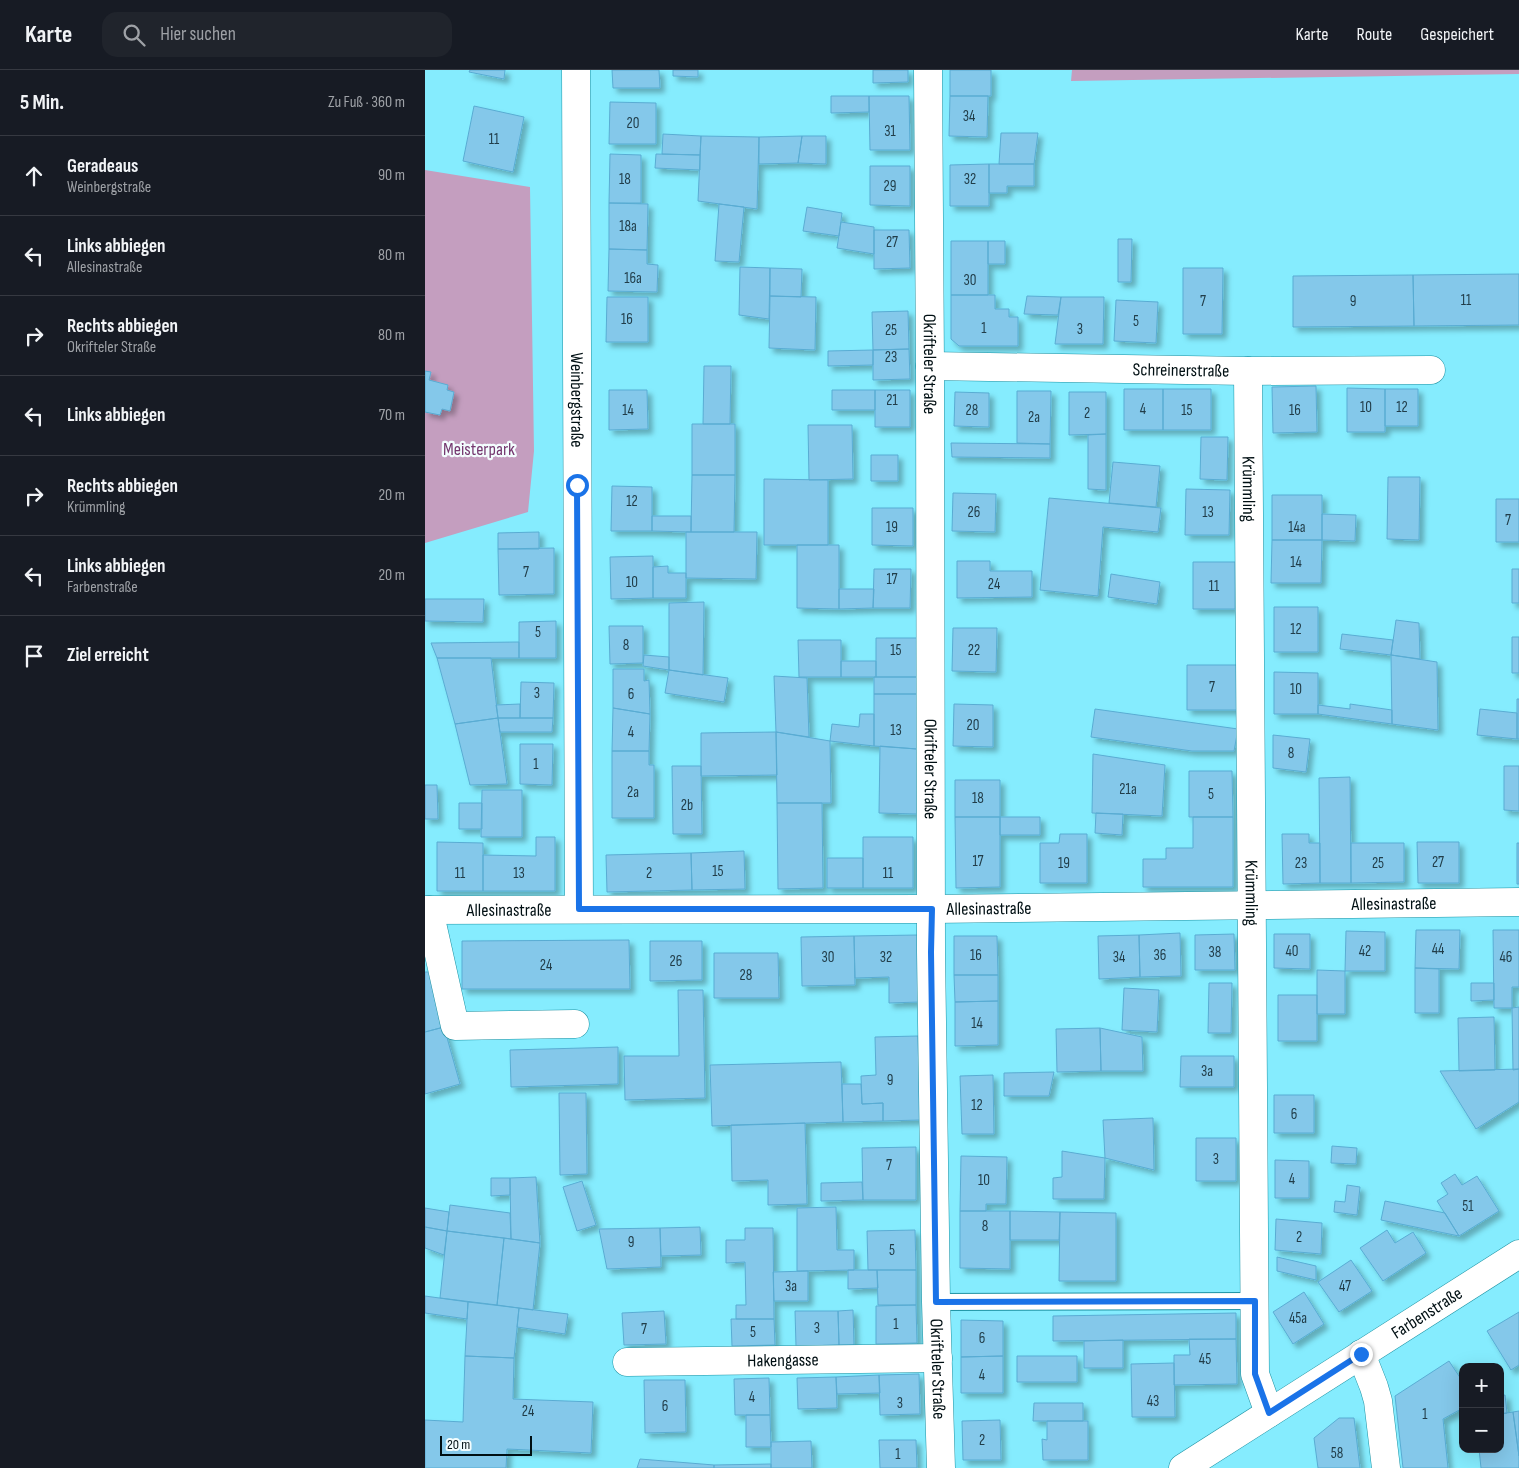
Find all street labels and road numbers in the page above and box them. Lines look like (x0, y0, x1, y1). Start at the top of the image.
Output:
street label: Okrifteler Straße (919, 314, 940, 414)
street label: Weinbergstraße (566, 352, 587, 448)
street label: Schreinerstraße (1132, 359, 1229, 382)
street label: Krümmling (1238, 456, 1259, 522)
street label: Okrifteler Straße (920, 719, 941, 819)
street label: Krümmling (1240, 860, 1262, 926)
street label: Allesinastraße (1350, 893, 1437, 915)
street label: Allesinastraße (945, 898, 1032, 920)
street label: Allesinastraße (465, 900, 552, 921)
street label: Farbenstraße (1388, 1283, 1466, 1343)
street label: Okrifteler Straße (926, 1318, 950, 1420)
street label: Hakengasse (747, 1350, 819, 1371)

